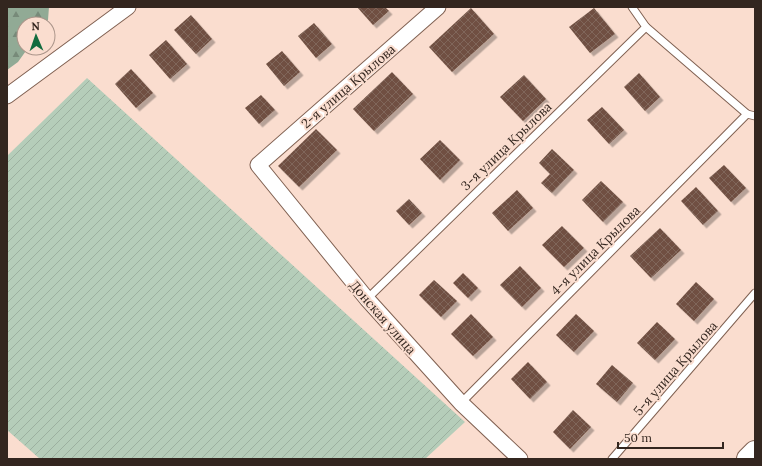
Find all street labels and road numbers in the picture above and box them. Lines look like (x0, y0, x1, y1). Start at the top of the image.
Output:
street label: 2-я улица Крылова (298, 41, 399, 132)
street label: 3-я улица Крылова (457, 98, 556, 194)
street label: 4-я улица Крылова (547, 202, 644, 299)
street label: Донская улица (346, 277, 420, 358)
street label: 5-я улица Крылова (630, 317, 721, 419)

